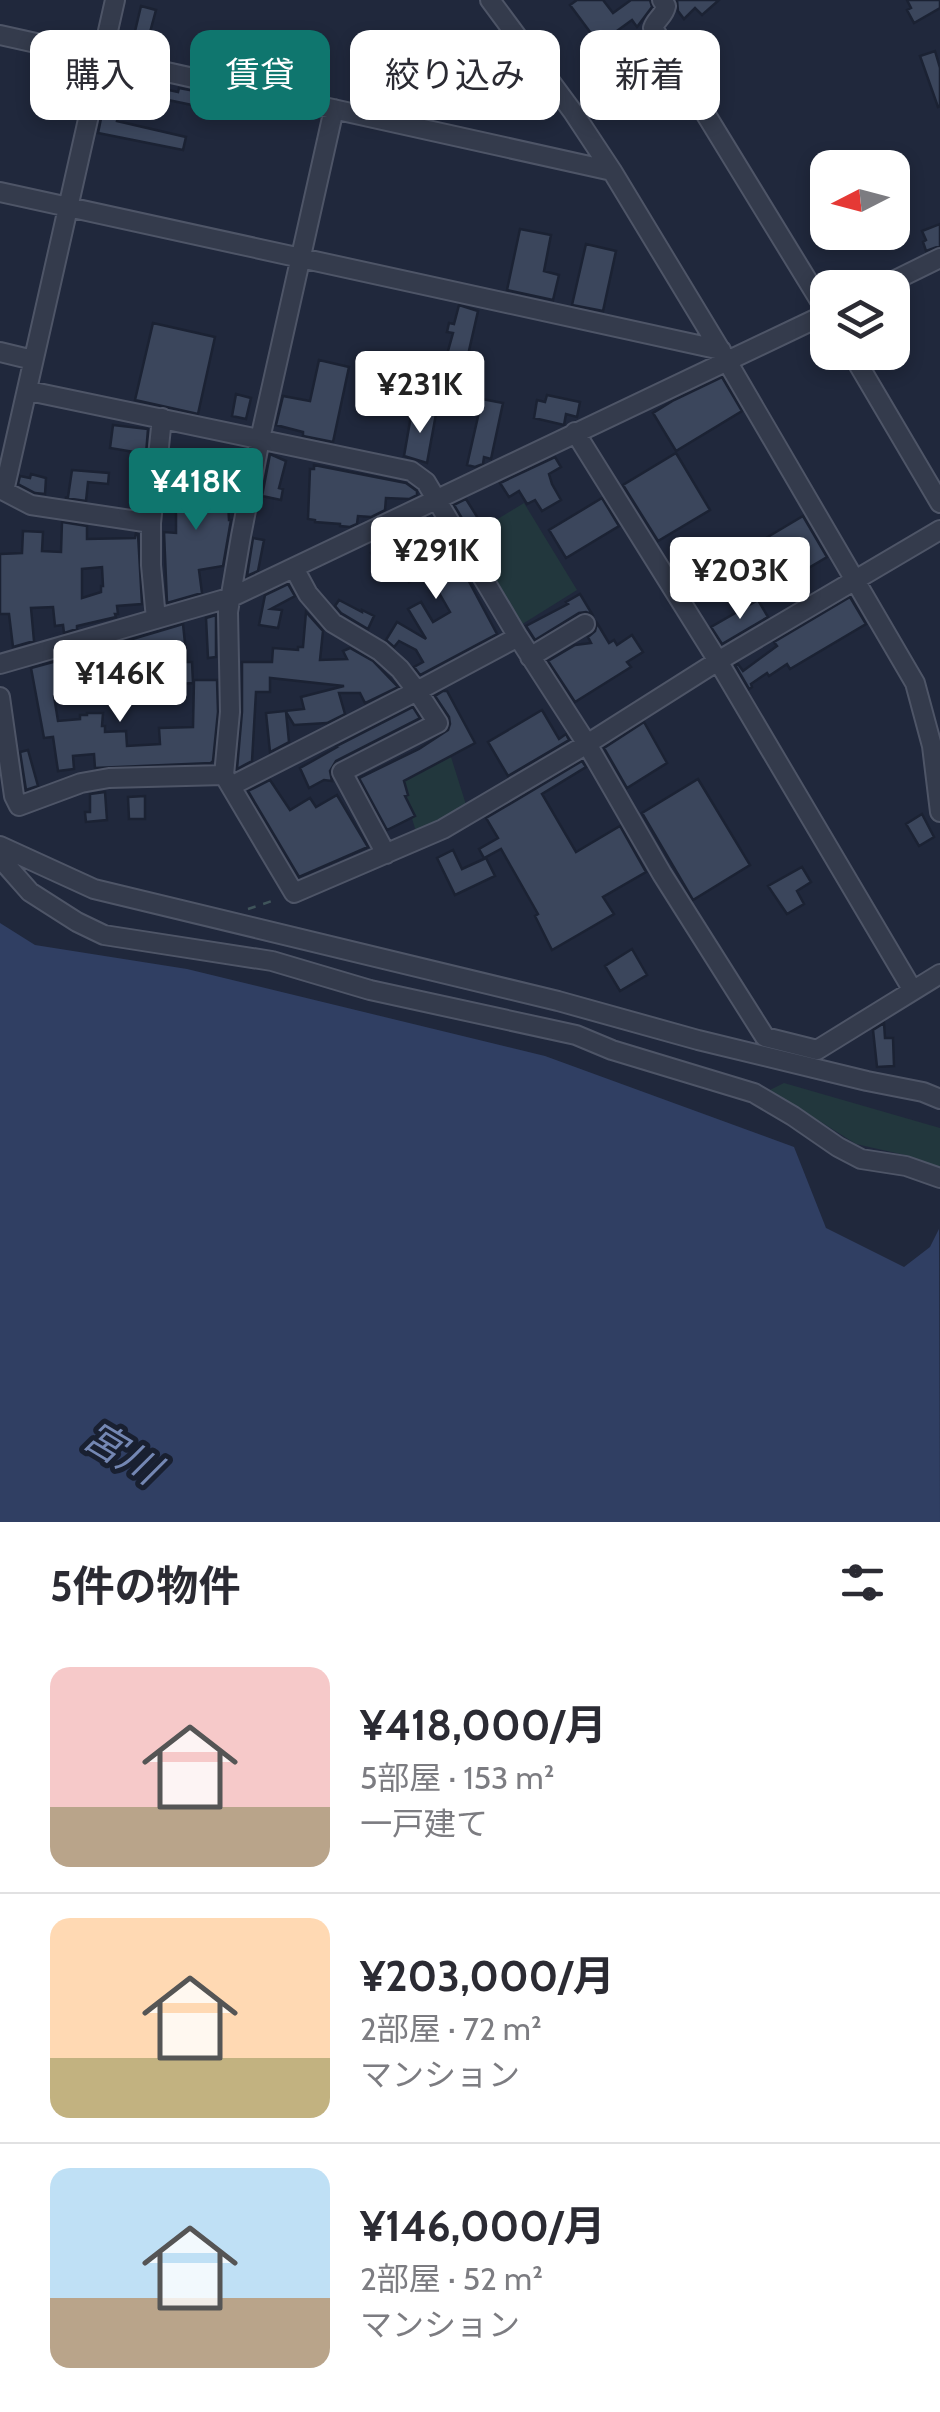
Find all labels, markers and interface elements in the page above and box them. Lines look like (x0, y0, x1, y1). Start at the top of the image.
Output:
chip: 購入 (30, 30, 170, 120)
chip: 賃貸 (190, 30, 330, 120)
chip: 絞り込み (350, 30, 560, 120)
chip: 新着 (580, 30, 720, 120)
north arrow (810, 150, 910, 250)
map controls (810, 150, 910, 370)
button: layers (810, 270, 910, 370)
pin: ¥231K (350, 351, 490, 436)
text: ¥231K (377, 364, 463, 403)
pin: ¥418K (126, 448, 266, 533)
text: ¥418K (151, 461, 241, 500)
pin: ¥291K (366, 517, 506, 602)
text: ¥291K (393, 530, 479, 569)
pin: ¥203K (670, 537, 810, 622)
text: ¥203K (692, 550, 788, 589)
pin: ¥146K (50, 640, 190, 725)
text: ¥146K (75, 653, 165, 692)
water label: 宮川 (75, 1410, 172, 1496)
icon: filters (835, 1555, 890, 1610)
text: 5件の物件 (50, 1560, 241, 1612)
text: ¥418,000/月 (360, 1699, 607, 1751)
icon: home (130, 1707, 250, 1827)
text: 5部屋 · 153 m² (360, 1758, 554, 1797)
text: 一戸建て (360, 1804, 488, 1843)
text: ¥203,000/月 (360, 1950, 615, 2002)
icon: home (130, 1958, 250, 2078)
text: 2部屋 · 72 m² (360, 2009, 542, 2048)
text: マンション (360, 2055, 520, 2094)
text: ¥146,000/月 (360, 2200, 605, 2252)
icon: home (130, 2208, 250, 2328)
text: 2部屋 · 52 m² (360, 2259, 543, 2298)
text: マンション (360, 2305, 520, 2344)

